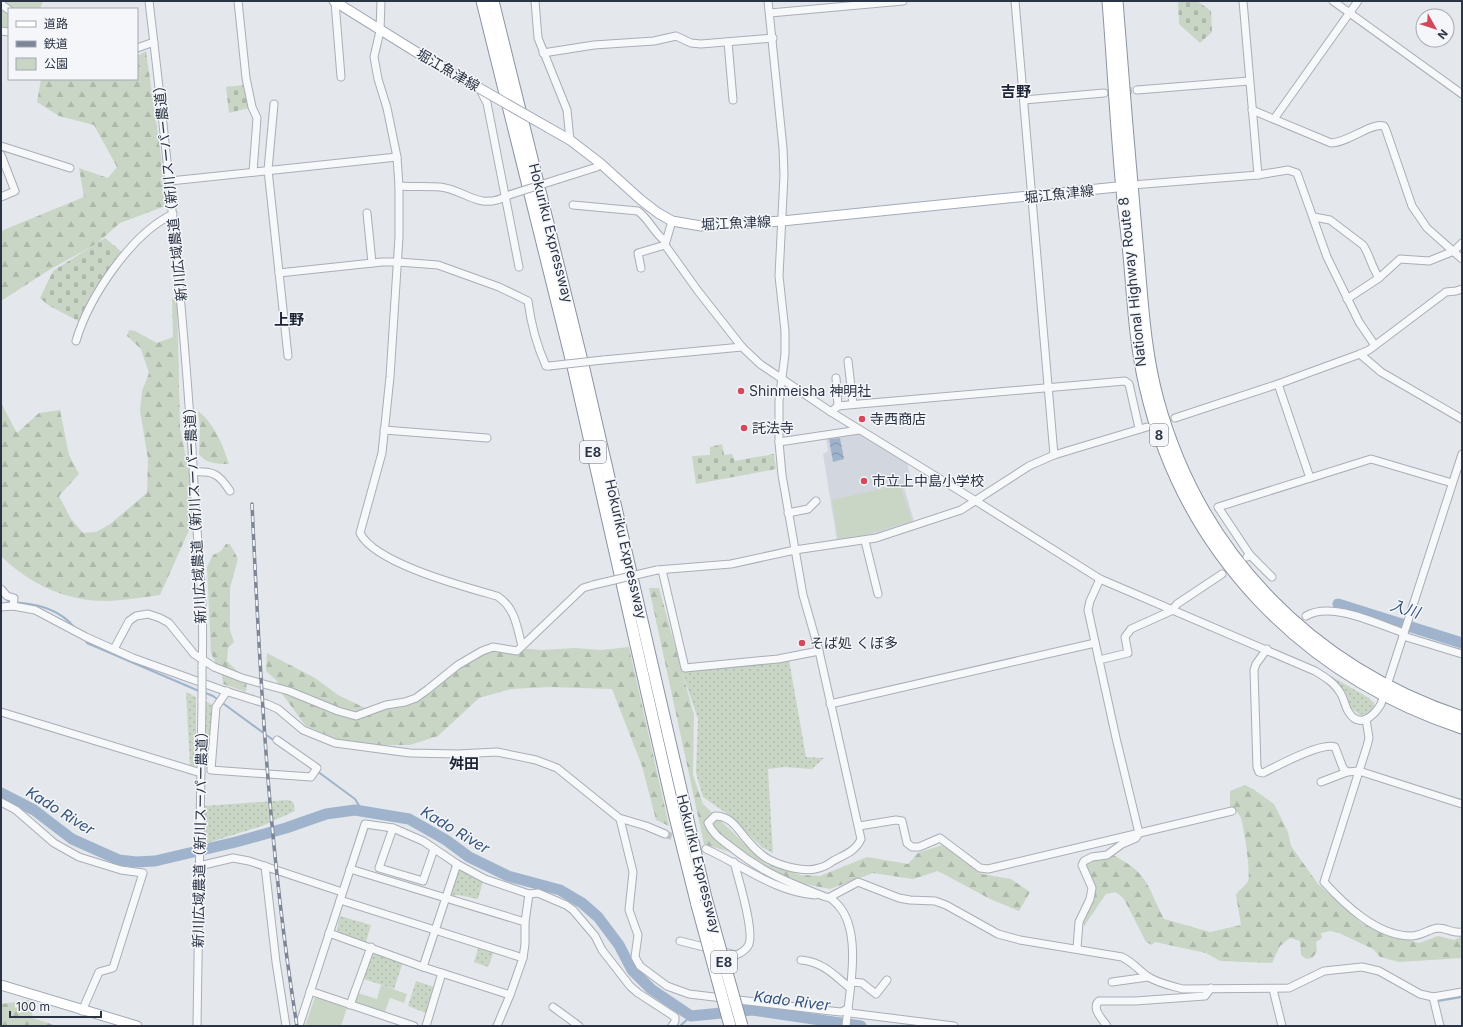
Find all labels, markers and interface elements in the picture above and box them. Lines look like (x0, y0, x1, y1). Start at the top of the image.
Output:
legend (8, 8, 138, 80)
north arrow (1415, 8, 1455, 48)
text: 道路 (44, 16, 68, 31)
text: N (1435, 27, 1451, 42)
text: 鉄道 (44, 36, 68, 51)
street label: 堀江魚津線 (414, 45, 483, 94)
text: 公園 (44, 56, 68, 71)
street label: 新川広域農道（新川スーパー農道） (149, 78, 190, 302)
district label: 吉野 (1001, 82, 1031, 101)
street label: Hokuriku Expressway (526, 161, 577, 304)
street label: 堀江魚津線 (1023, 181, 1095, 206)
street label: National Highway Route 8 (1114, 196, 1149, 368)
street label: 堀江魚津線 (701, 212, 771, 233)
district label: 上野 (274, 310, 304, 329)
place label: Shinmeisha 神明社 (749, 382, 871, 399)
marker: Shinmeisha 神明社 (736, 386, 746, 396)
street label: 新川広域農道（新川スーパー農道） (180, 400, 209, 624)
place label: 寺西商店 (870, 410, 926, 427)
marker: 寺西商店 (857, 414, 867, 424)
place label: 託法寺 (752, 419, 794, 436)
marker: 託法寺 (739, 423, 749, 433)
road number: 8 (1150, 424, 1168, 446)
road number: E8 (580, 441, 606, 463)
place label: 市立上中島小学校 (872, 472, 984, 489)
marker: 市立上中島小学校 (859, 476, 869, 486)
street label: Hokuriku Expressway (602, 477, 651, 621)
water label: 入川 (1388, 595, 1424, 623)
place label: そば処 くぼ多 (810, 634, 898, 651)
marker: そば処 くぼ多 (797, 638, 807, 648)
street label: 新川広域農道（新川スーパー農道） (189, 724, 210, 948)
district label: 舛田 (449, 754, 479, 773)
water label: Kado River (23, 782, 98, 839)
street label: Hokuriku Expressway (674, 792, 725, 935)
water label: Kado River (417, 802, 493, 858)
road number: E8 (711, 951, 737, 973)
water label: Kado River (753, 986, 832, 1015)
scale bar (10, 993, 101, 1019)
text: 100 m (16, 999, 50, 1014)

